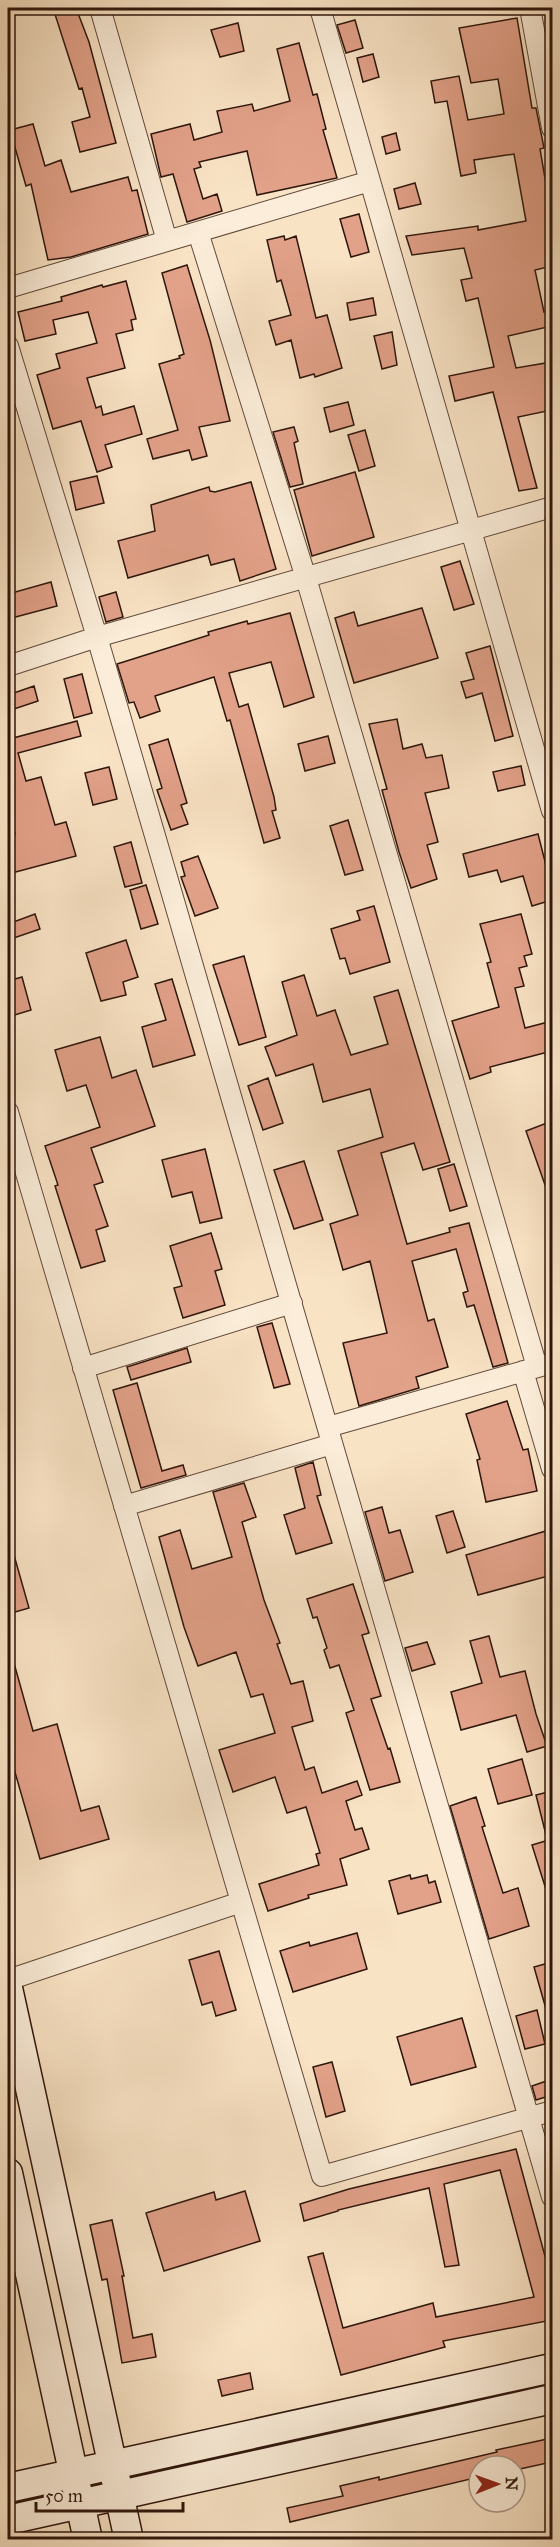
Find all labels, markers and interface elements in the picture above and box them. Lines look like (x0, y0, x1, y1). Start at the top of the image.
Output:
north arrow (467, 2454, 527, 2514)
scale bar (36, 2475, 183, 2513)
text: N (502, 2477, 521, 2491)
text: 50 m (45, 2485, 83, 2507)

